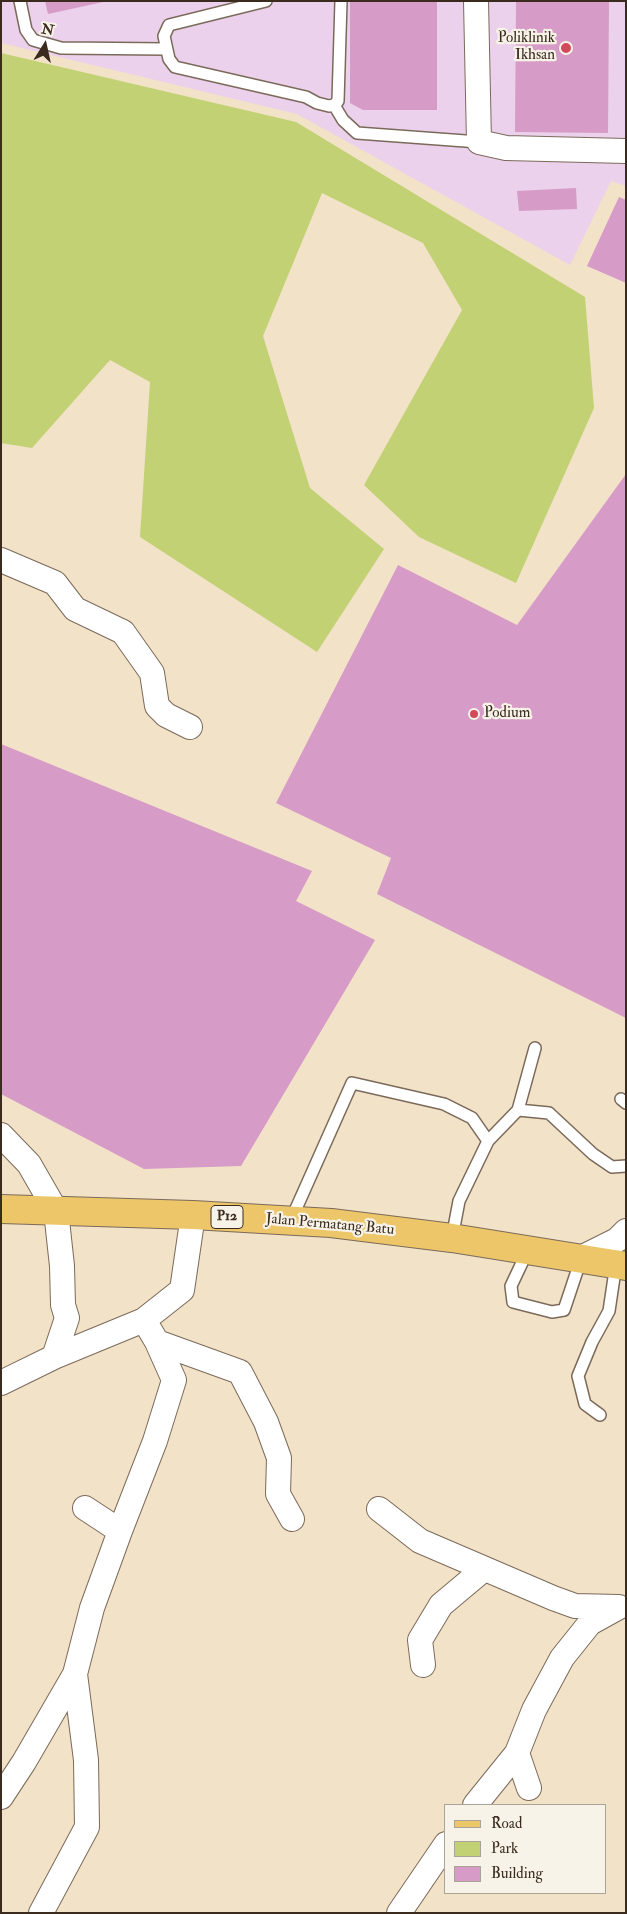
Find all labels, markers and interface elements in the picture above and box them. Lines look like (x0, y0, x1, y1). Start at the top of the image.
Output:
north arrow (20, 20, 70, 70)
text: N (40, 20, 55, 39)
place label: Poliklinik Ikhsan (498, 30, 555, 65)
marker: Poliklinik Ikhsan (559, 41, 573, 55)
place label: Podium (484, 705, 530, 723)
marker: Podium (468, 708, 480, 720)
road number: P12 (211, 1206, 243, 1228)
street label: Jalan Permatang Batu (265, 1210, 395, 1240)
legend (444, 1804, 607, 1894)
text: Road (491, 1814, 522, 1833)
text: Park (491, 1839, 518, 1858)
text: Building (491, 1864, 543, 1883)

